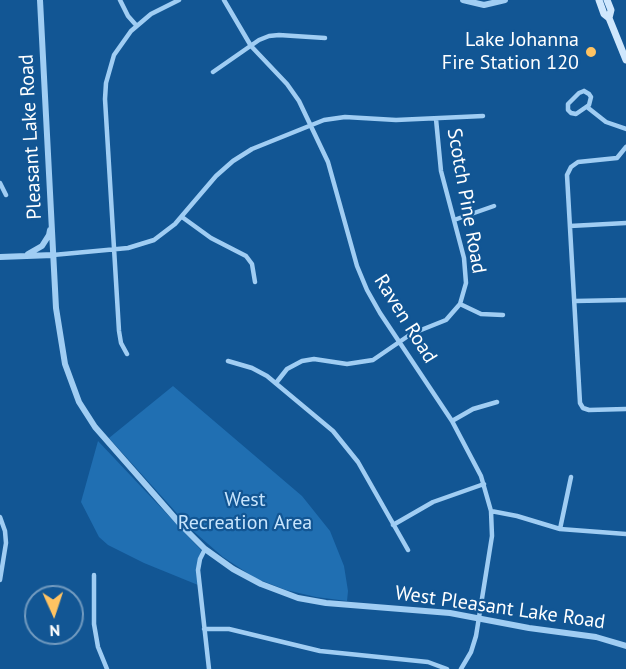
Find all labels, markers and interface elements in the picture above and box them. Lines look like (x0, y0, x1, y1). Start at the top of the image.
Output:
place label: Lake Johanna Fire Station 120 (442, 28, 579, 75)
marker: Lake Johanna Fire Station 120 (584, 45, 598, 59)
street label: Pleasant Lake Road (15, 54, 47, 220)
street label: Scotch Pine Road (441, 126, 491, 276)
street label: Raven Road (368, 270, 442, 368)
park label: West Recreation Area (178, 488, 312, 535)
street label: West Pleasant Lake Road (393, 581, 607, 635)
north arrow (24, 585, 84, 645)
text: N (49, 621, 61, 641)

